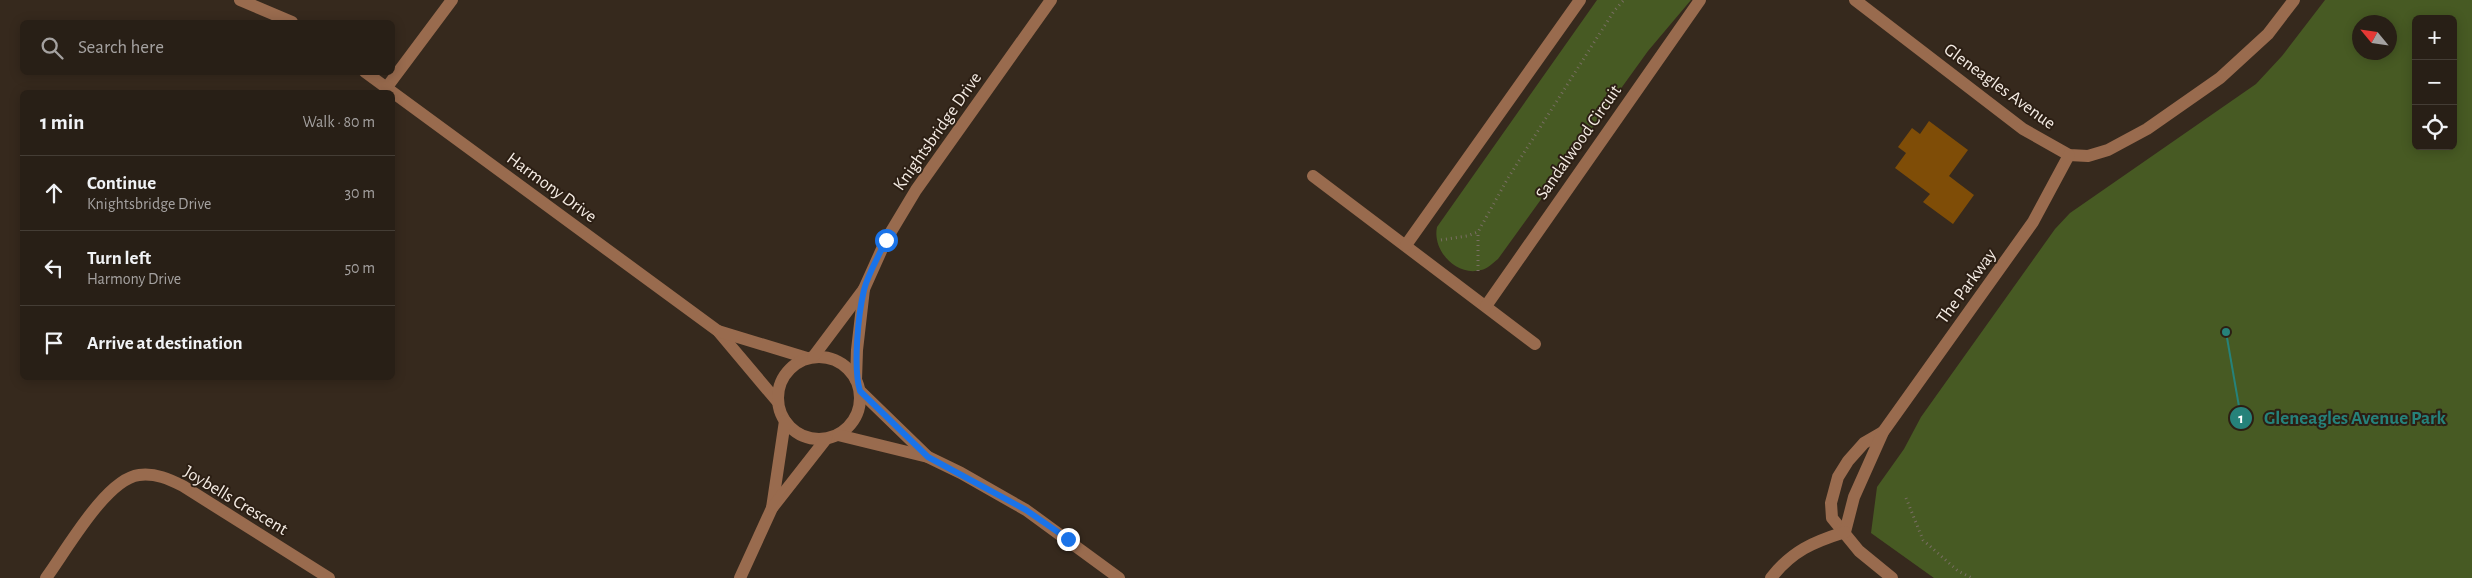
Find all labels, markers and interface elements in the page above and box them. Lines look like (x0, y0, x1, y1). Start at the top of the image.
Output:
north arrow (2352, 15, 2397, 60)
map controls (2412, 15, 2457, 150)
button: + (2412, 15, 2457, 60)
search box (20, 20, 395, 75)
icon: search (38, 34, 66, 62)
text: Search here (78, 38, 164, 57)
street label: Gleneagles Avenue (1940, 40, 2058, 133)
button: − (2412, 60, 2457, 105)
street label: Knightsbridge Drive (890, 69, 985, 194)
street label: Sandalwood Circuit (1533, 82, 1625, 203)
button: locate (2412, 105, 2457, 150)
text: 1 min (40, 112, 84, 133)
text: Walk · 80 m (303, 114, 375, 130)
street label: Harmony Drive (503, 149, 600, 226)
text: Continue (87, 174, 156, 193)
icon: ahead (40, 179, 68, 207)
text: 30 m (345, 185, 375, 201)
text: Knightsbridge Drive (87, 196, 211, 212)
route start (875, 229, 898, 252)
street label: The Parkway (1934, 245, 2000, 327)
text: Turn left (87, 249, 151, 268)
icon: left (40, 254, 68, 282)
text: 50 m (344, 260, 375, 276)
text: Harmony Drive (87, 271, 181, 287)
icon: arrive (40, 329, 68, 357)
text: Arrive at destination (87, 334, 243, 353)
callout: Gleneagles Avenue Park (2229, 401, 2456, 435)
text: Gleneagles Avenue Park (2264, 409, 2447, 428)
text: 1 (2238, 411, 2244, 426)
street label: Joybells Crescent (180, 463, 291, 539)
route end (1057, 528, 1080, 551)

